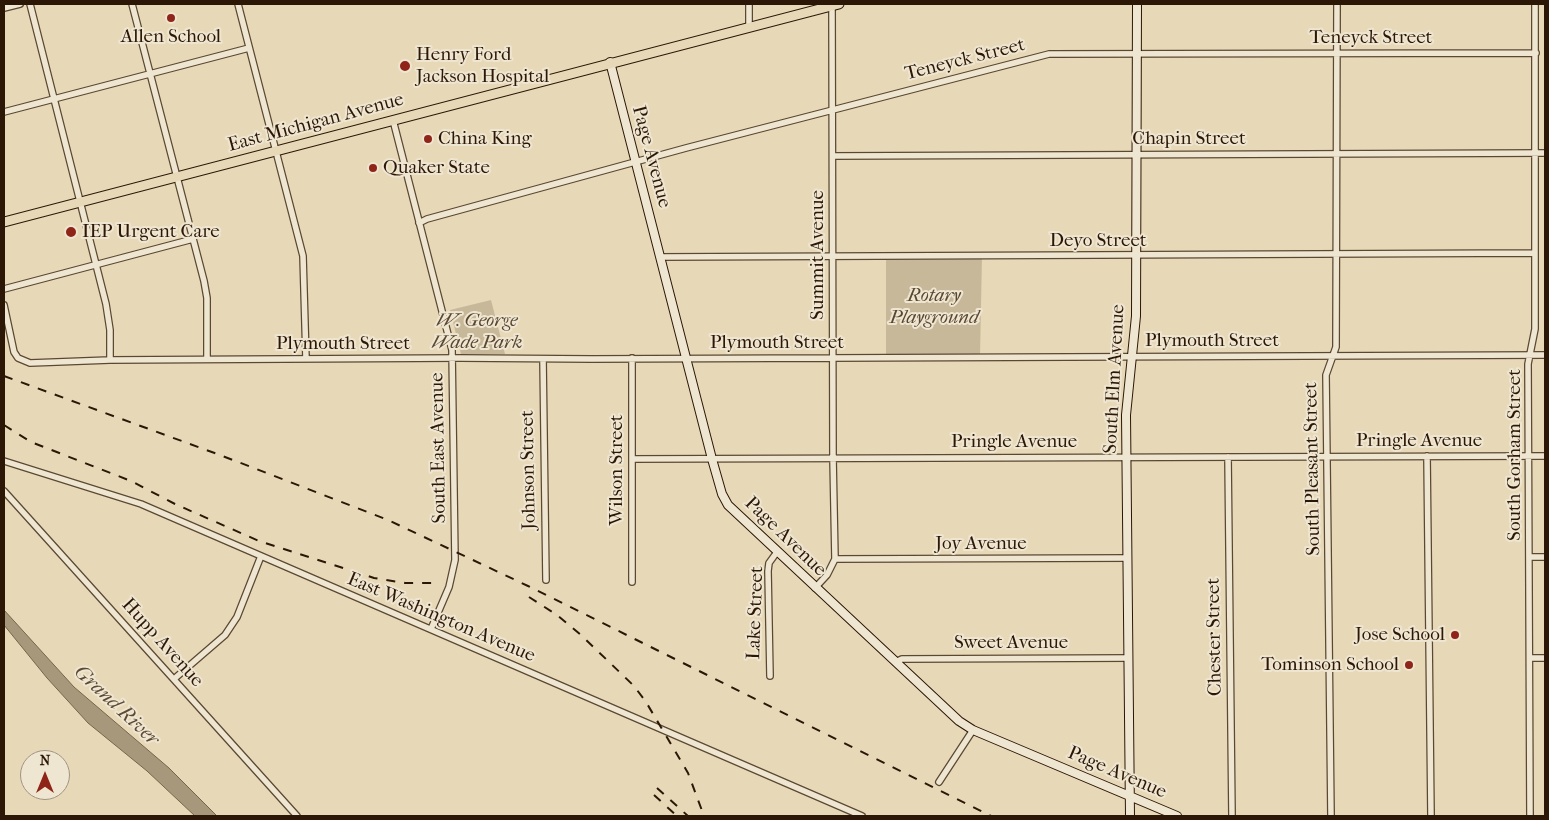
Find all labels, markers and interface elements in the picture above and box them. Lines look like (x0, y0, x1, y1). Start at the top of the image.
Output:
marker: Allen School (165, 12, 177, 24)
place label: Allen School (121, 26, 221, 48)
street label: Teneyck Street (1310, 27, 1432, 49)
street label: Teneyck Street (903, 34, 1027, 86)
place label: Henry Ford Jackson Hospital (416, 44, 549, 88)
marker: Henry Ford Jackson Hospital (398, 59, 412, 73)
street label: East Michigan Avenue (226, 89, 406, 157)
street label: Page Avenue (626, 103, 676, 211)
place label: China King (438, 128, 532, 150)
street label: Chapin Street (1132, 128, 1246, 150)
marker: China King (422, 133, 434, 145)
place label: Quaker State (383, 157, 490, 179)
marker: Quaker State (367, 162, 379, 174)
street label: Summit Avenue (807, 190, 829, 320)
place label: IEP Urgent Care (82, 221, 220, 243)
marker: IEP Urgent Care (64, 225, 78, 239)
street label: Deyo Street (1049, 230, 1147, 252)
park label: Rotary Playground (889, 285, 979, 329)
street label: South Elm Avenue (1100, 304, 1130, 454)
park label: W. George Wade Park (432, 310, 522, 354)
street label: Plymouth Street (1145, 330, 1279, 352)
street label: Plymouth Street (710, 332, 844, 354)
street label: Plymouth Street (276, 333, 410, 355)
street label: South Gorham Street (1504, 369, 1526, 541)
street label: South East Avenue (426, 372, 452, 524)
street label: South Pleasant Street (1300, 382, 1326, 556)
street label: Johnson Street (517, 410, 541, 530)
street label: Wilson Street (606, 414, 628, 526)
street label: Pringle Avenue (1356, 430, 1482, 452)
street label: Pringle Avenue (951, 431, 1077, 453)
street label: Page Avenue (739, 492, 831, 582)
street label: Joy Avenue (935, 533, 1027, 555)
street label: Lake Street (743, 566, 769, 660)
street label: East Washington Avenue (344, 568, 538, 668)
street label: Chester Street (1203, 578, 1227, 696)
street label: Hupp Avenue (116, 594, 208, 692)
place label: Jose School (1355, 624, 1445, 646)
marker: Jose School (1449, 629, 1461, 641)
street label: Sweet Avenue (954, 632, 1068, 654)
place label: Tominson School (1261, 654, 1399, 676)
marker: Tominson School (1403, 659, 1415, 671)
water label: Grand River (68, 661, 164, 751)
street label: Page Avenue (1064, 742, 1170, 804)
north arrow (20, 750, 70, 800)
text: N (40, 752, 50, 769)

